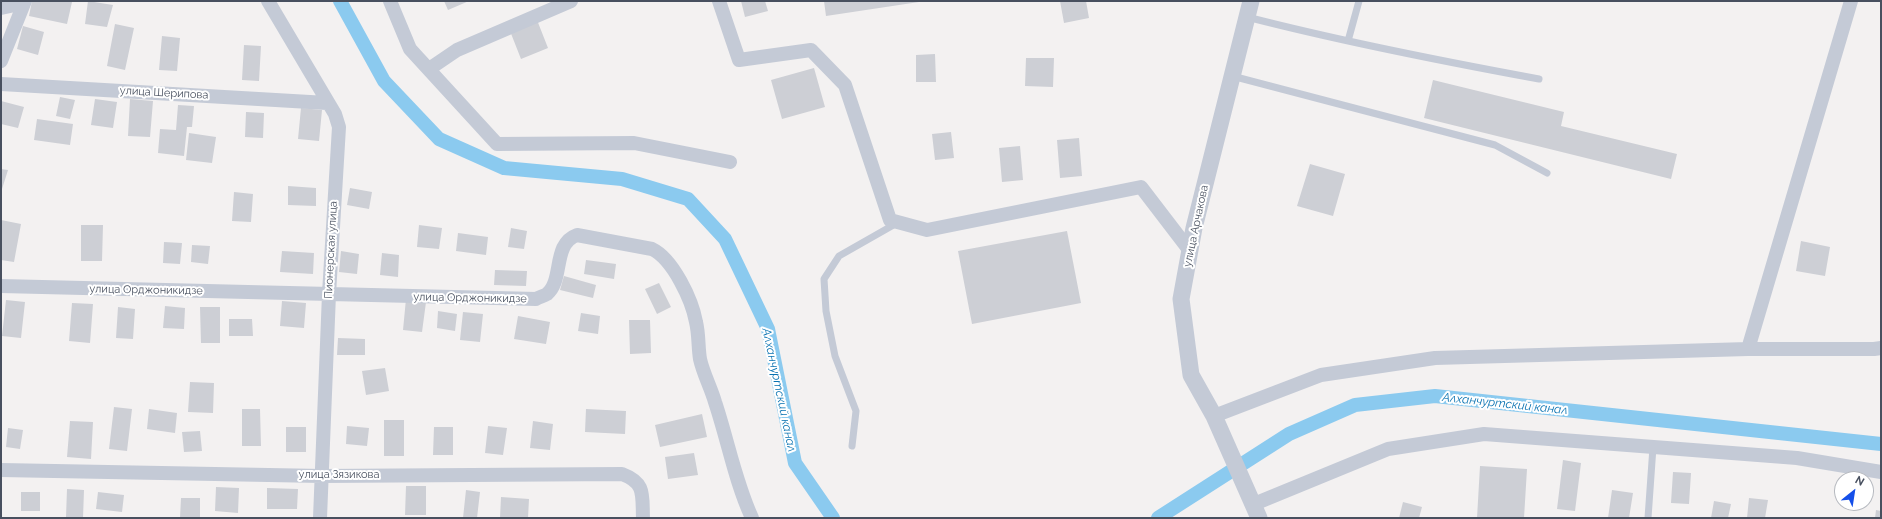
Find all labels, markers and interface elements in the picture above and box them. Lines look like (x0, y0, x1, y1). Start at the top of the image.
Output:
street label: улица Шерипова (119, 84, 209, 102)
street label: улица Арчакова (1181, 184, 1211, 268)
street label: Пионерская улица (322, 201, 340, 299)
street label: улица Орджоникидзе (89, 282, 203, 298)
street label: улица Орджоникидзе (413, 290, 527, 306)
water label: Алханчуртский канал (759, 327, 799, 453)
water label: Алханчуртский канал (1442, 390, 1568, 418)
street label: улица Зязикова (299, 468, 379, 482)
north arrow (1834, 471, 1874, 511)
text: N (1853, 473, 1867, 489)

